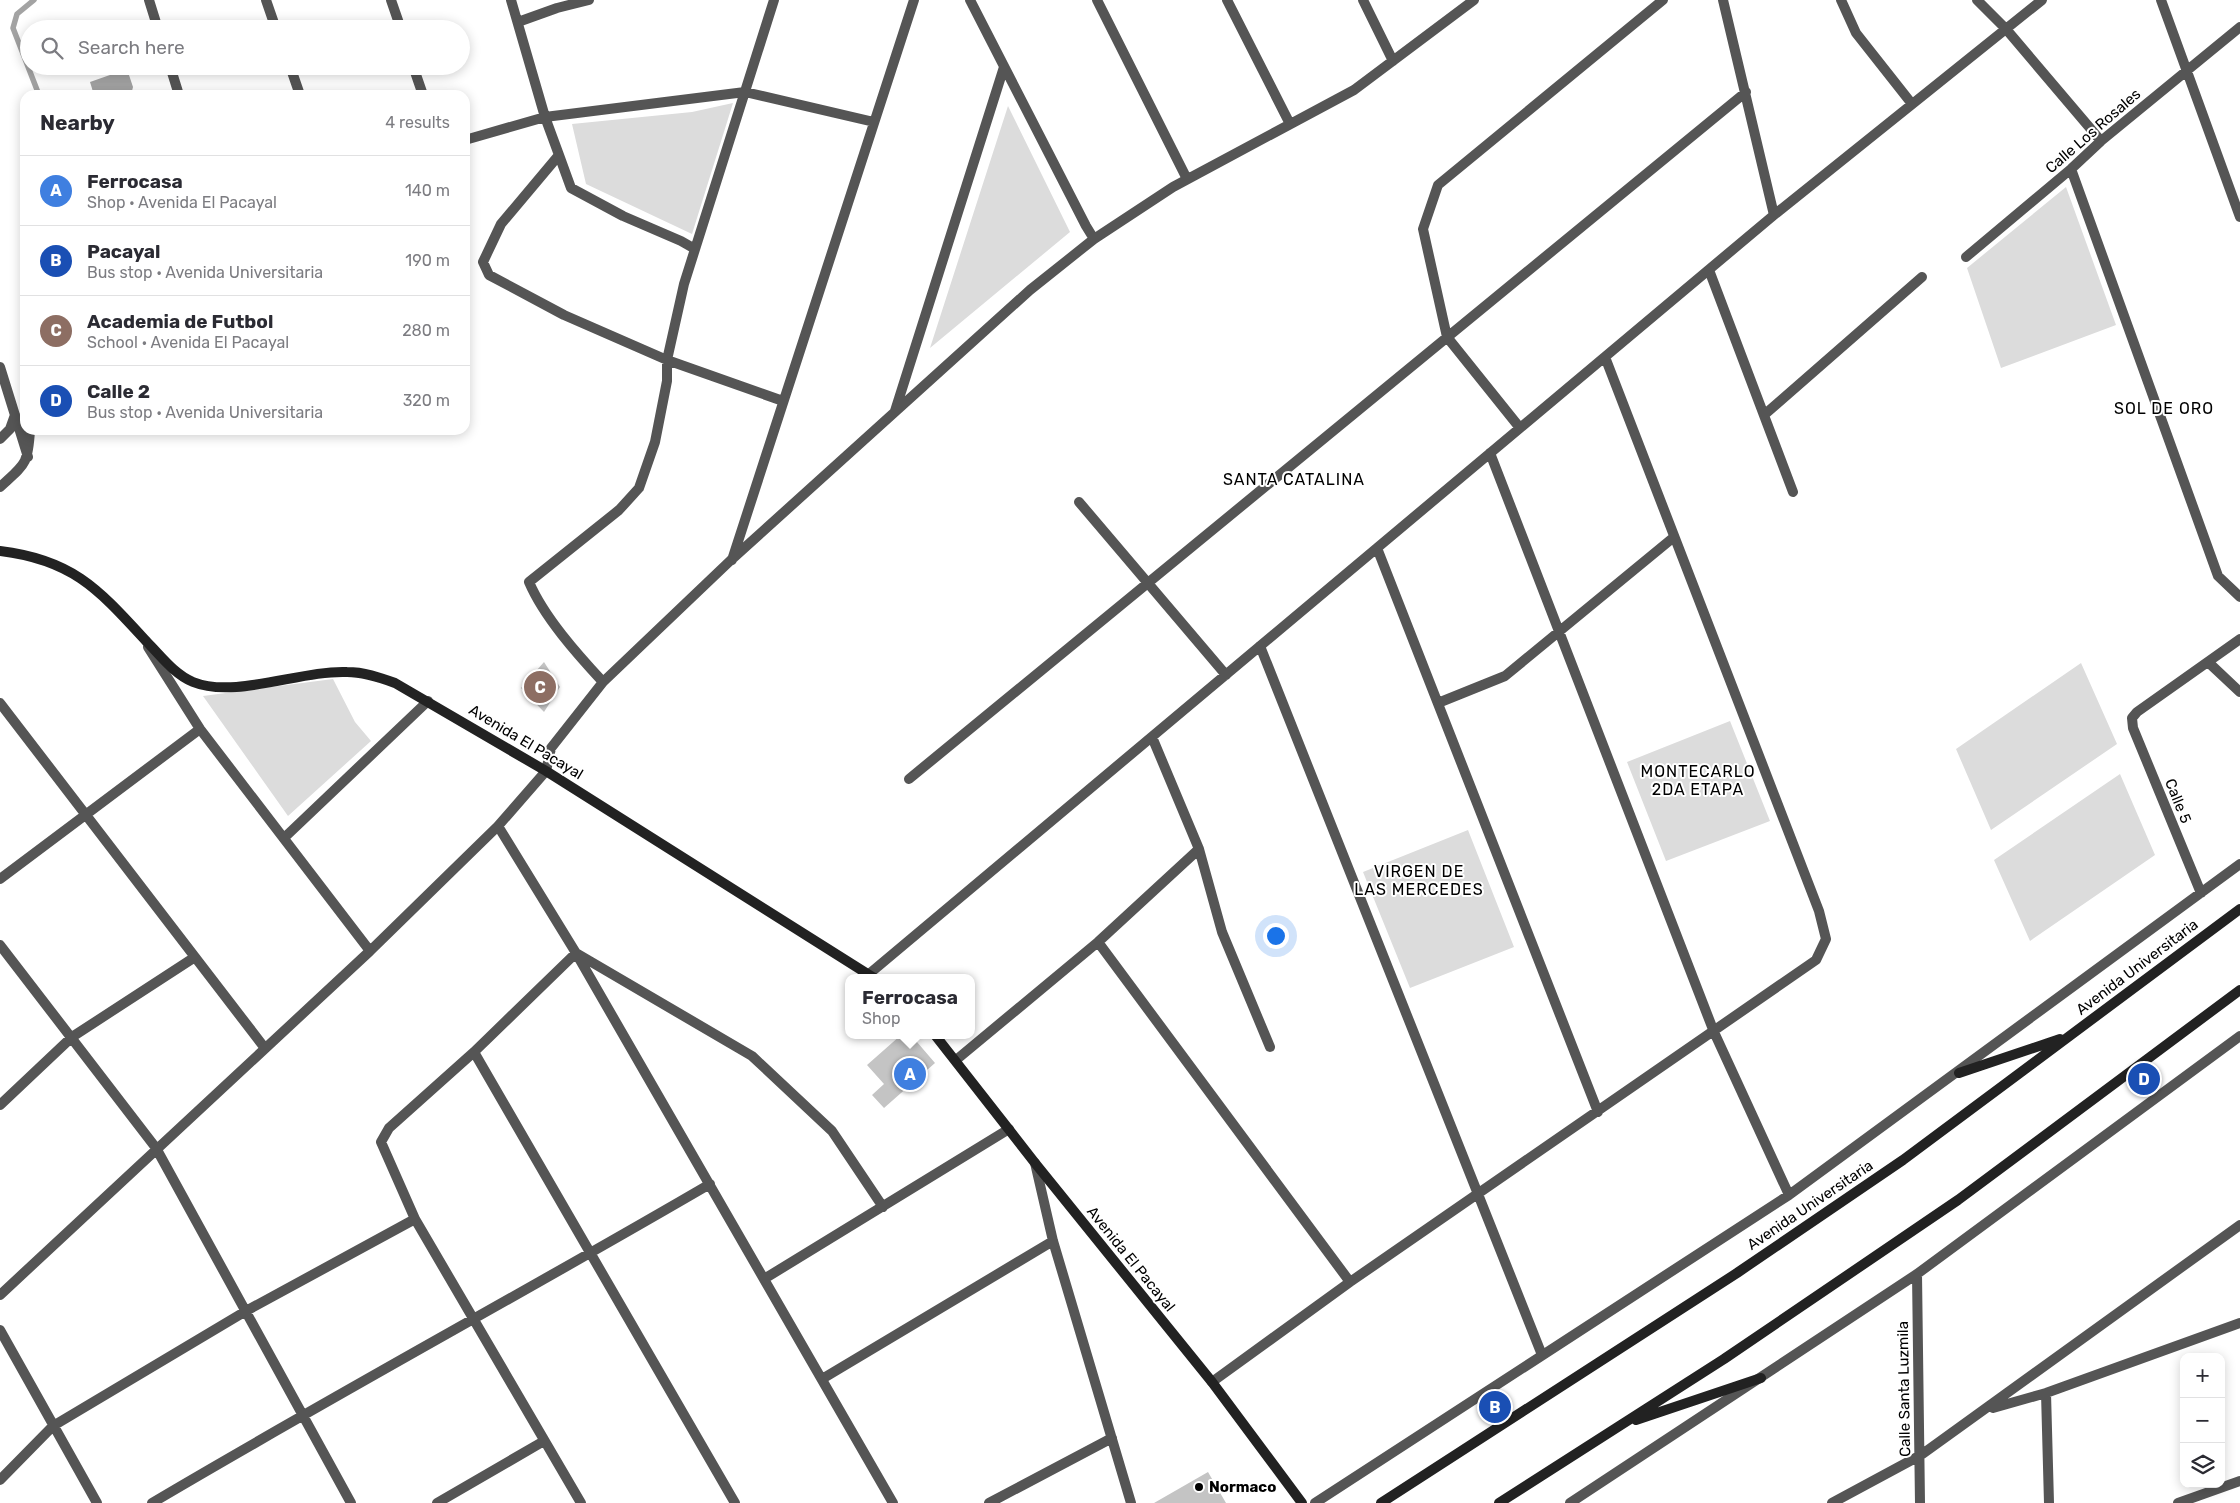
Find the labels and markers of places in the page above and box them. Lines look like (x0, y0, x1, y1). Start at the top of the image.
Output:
pin: C (524, 668, 556, 706)
pin: A (894, 1055, 926, 1093)
pin: D (2128, 1060, 2160, 1098)
pin: B (1479, 1388, 1511, 1426)
place label: Normaco (1209, 1478, 1276, 1496)
marker: Normaco (1193, 1481, 1205, 1493)

